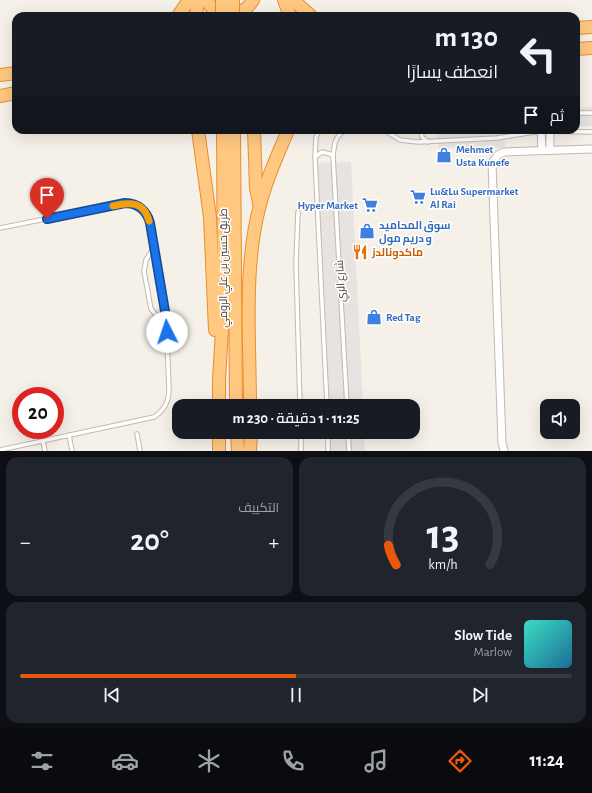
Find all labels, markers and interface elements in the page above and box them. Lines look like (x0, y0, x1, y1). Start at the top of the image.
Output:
text: 130 m (434, 24, 498, 52)
icon: left (512, 28, 564, 80)
text: انعطف يسارًا (406, 64, 498, 82)
icon: arrive (520, 104, 542, 126)
text: ثم (550, 109, 564, 124)
place label: Mehmet Usta Kunefe (456, 144, 510, 168)
shop icon: Mehmet Usta Kunefe (435, 146, 453, 164)
pin (30, 178, 64, 219)
icon: arrive (36, 184, 58, 206)
place label: Lu&Lu Supermarket Al Rai (430, 186, 519, 210)
supermarket icon: Lu&Lu Supermarket Al Rai (409, 188, 427, 206)
supermarket icon: Hyper Market (361, 196, 379, 214)
place label: Hyper Market (298, 200, 358, 211)
street label: طريق حسين بن علي الرومي (218, 208, 232, 328)
place label: سوق المحاميد و دريم مول (379, 220, 451, 246)
shop icon: سوق المحاميد و دريم مول (358, 222, 376, 240)
restaurant icon: ماكدونالدز (351, 243, 369, 261)
place label: ماكدونالدز (371, 247, 423, 260)
street label: شارع الري (334, 259, 350, 302)
shop icon: Red Tag (365, 308, 383, 326)
position arrow (146, 311, 188, 353)
place label: Red Tag (386, 312, 421, 323)
speed limit sign: 20 (12, 387, 64, 439)
map controls (540, 399, 580, 439)
button: sound (540, 399, 580, 439)
text: 11:25 · 1 دقيقة · 230 m (232, 411, 360, 426)
text: التكييف (238, 502, 279, 515)
text: 13 (426, 514, 459, 555)
text: 20° (130, 526, 169, 556)
text: − (20, 531, 31, 553)
text: + (268, 531, 279, 553)
text: km/h (428, 557, 457, 571)
text: Slow Tide (454, 628, 512, 643)
text: Marlow (474, 646, 512, 659)
icon: previous (101, 684, 123, 706)
icon: pause (285, 684, 307, 706)
icon: next (469, 684, 491, 706)
icon: filters (28, 747, 56, 775)
icon: car (111, 747, 139, 775)
icon: climate (195, 747, 223, 775)
icon: phone (279, 747, 307, 775)
icon: music (362, 747, 390, 775)
icon: directions (446, 747, 474, 775)
text: 11:24 (530, 752, 564, 770)

